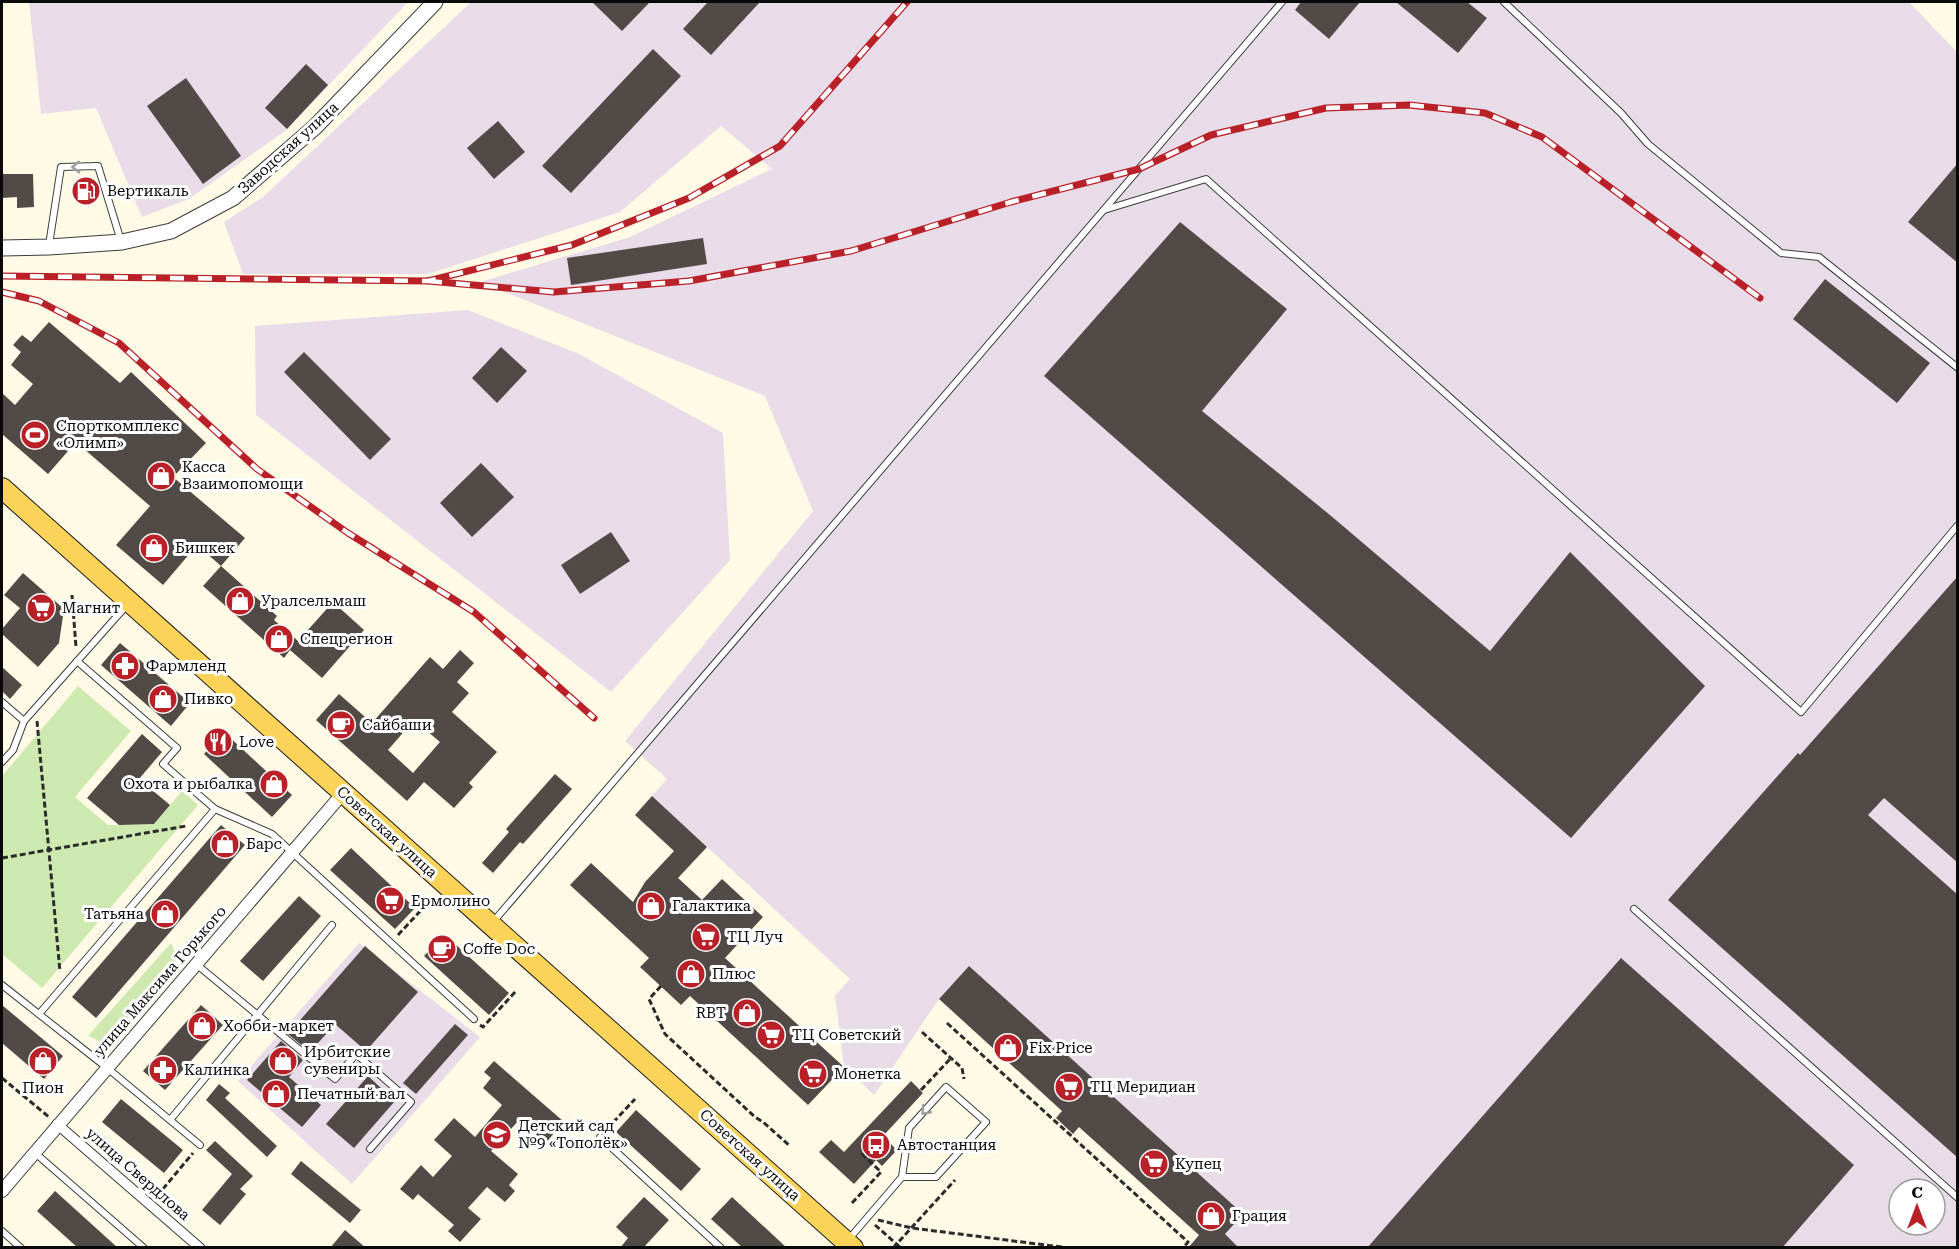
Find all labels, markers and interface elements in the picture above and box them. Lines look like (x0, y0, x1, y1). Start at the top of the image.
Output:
street label: Заводская улица (234, 98, 342, 198)
one-way arrow (72, 161, 81, 173)
fuel station icon: Вертикаль (70, 175, 102, 207)
place label: Вертикаль (107, 182, 189, 200)
place label: Спорткомплекс «Олимп» (56, 417, 179, 452)
sports icon: Спорткомплекс «Олимп» (19, 419, 51, 451)
place label: Касса Взаимопомощи (182, 458, 303, 493)
shop icon: Касса Взаимопомощи (145, 460, 177, 492)
shop icon: Бишкек (138, 532, 170, 564)
place label: Бишкек (175, 539, 236, 557)
shop icon: Уралсельмаш (224, 585, 256, 617)
supermarket icon: Магнит (25, 592, 57, 624)
place label: Уралсельмаш (261, 592, 367, 610)
place label: Магнит (62, 599, 120, 617)
shop icon: Спецрегион (263, 623, 295, 655)
place label: Спецрегион (300, 630, 393, 648)
pharmacy icon: Фармленд (109, 650, 141, 682)
place label: Фармленд (146, 657, 227, 675)
shop icon: Пивко (147, 683, 179, 715)
place label: Пивко (184, 690, 233, 708)
cafe icon: Сайбаши (325, 709, 357, 741)
place label: Сайбаши (362, 716, 432, 734)
restaurant icon: Love (202, 726, 234, 758)
place label: Love (239, 733, 274, 751)
shop icon: Охота и рыбалка (258, 768, 290, 800)
place label: Охота и рыбалка (123, 775, 253, 793)
street label: Советская улица (333, 782, 441, 882)
shop icon: Барс (209, 828, 241, 860)
place label: Барс (246, 835, 282, 853)
supermarket icon: Ермолино (374, 885, 406, 917)
shop icon: Галактика (635, 890, 667, 922)
place label: Ермолино (411, 892, 490, 910)
place label: Галактика (672, 897, 751, 915)
shop icon: Татьяна (149, 898, 181, 930)
street label: улица Максима Горького (90, 902, 230, 1060)
place label: Татьяна (84, 905, 144, 923)
supermarket icon: ТЦ Луч (690, 921, 722, 953)
place label: ТЦ Луч (727, 928, 783, 946)
cafe icon: Coffe Doc (426, 933, 458, 965)
place label: Coffe Doc (463, 940, 535, 958)
shop icon: Плюс (675, 958, 707, 990)
place label: Плюс (712, 965, 755, 983)
shop icon: RBT (731, 997, 763, 1029)
place label: RBT (696, 1004, 726, 1022)
shop icon: Хобби-маркет (186, 1010, 218, 1042)
place label: Хобби-маркет (223, 1017, 334, 1035)
supermarket icon: ТЦ Советский (755, 1019, 787, 1051)
place label: ТЦ Советский (792, 1026, 901, 1044)
shop icon: Fix Price (992, 1032, 1024, 1064)
place label: Fix Price (1029, 1039, 1093, 1057)
place label: Ирбитские сувениры (304, 1043, 390, 1078)
shop icon: Пион (27, 1045, 59, 1077)
shop icon: Ирбитские сувениры (267, 1045, 299, 1077)
pharmacy icon: Калинка (147, 1054, 179, 1086)
supermarket icon: Монетка (797, 1058, 829, 1090)
place label: Калинка (184, 1061, 250, 1079)
place label: Монетка (834, 1065, 901, 1083)
supermarket icon: ТЦ Меридиан (1053, 1071, 1085, 1103)
shop icon: Печатный вал (260, 1078, 292, 1110)
place label: ТЦ Меридиан (1090, 1078, 1196, 1096)
place label: Пион (22, 1079, 64, 1097)
place label: Печатный вал (297, 1085, 405, 1103)
one-way arrow (921, 1104, 932, 1114)
street label: Советская улица (696, 1105, 804, 1205)
place label: Детский сад №9 «Тополёк» (518, 1117, 628, 1152)
school or university icon: Детский сад №9 «Тополёк» (481, 1119, 513, 1151)
street label: улица Свердлова (82, 1124, 194, 1224)
bus stop icon: Автостанция (860, 1129, 892, 1161)
place label: Автостанция (897, 1136, 996, 1154)
supermarket icon: Купец (1138, 1148, 1170, 1180)
place label: Купец (1175, 1155, 1222, 1173)
north arrow (1887, 1177, 1947, 1237)
text: С (1911, 1183, 1923, 1202)
shop icon: Грация (1195, 1200, 1227, 1232)
place label: Грация (1232, 1207, 1287, 1225)

